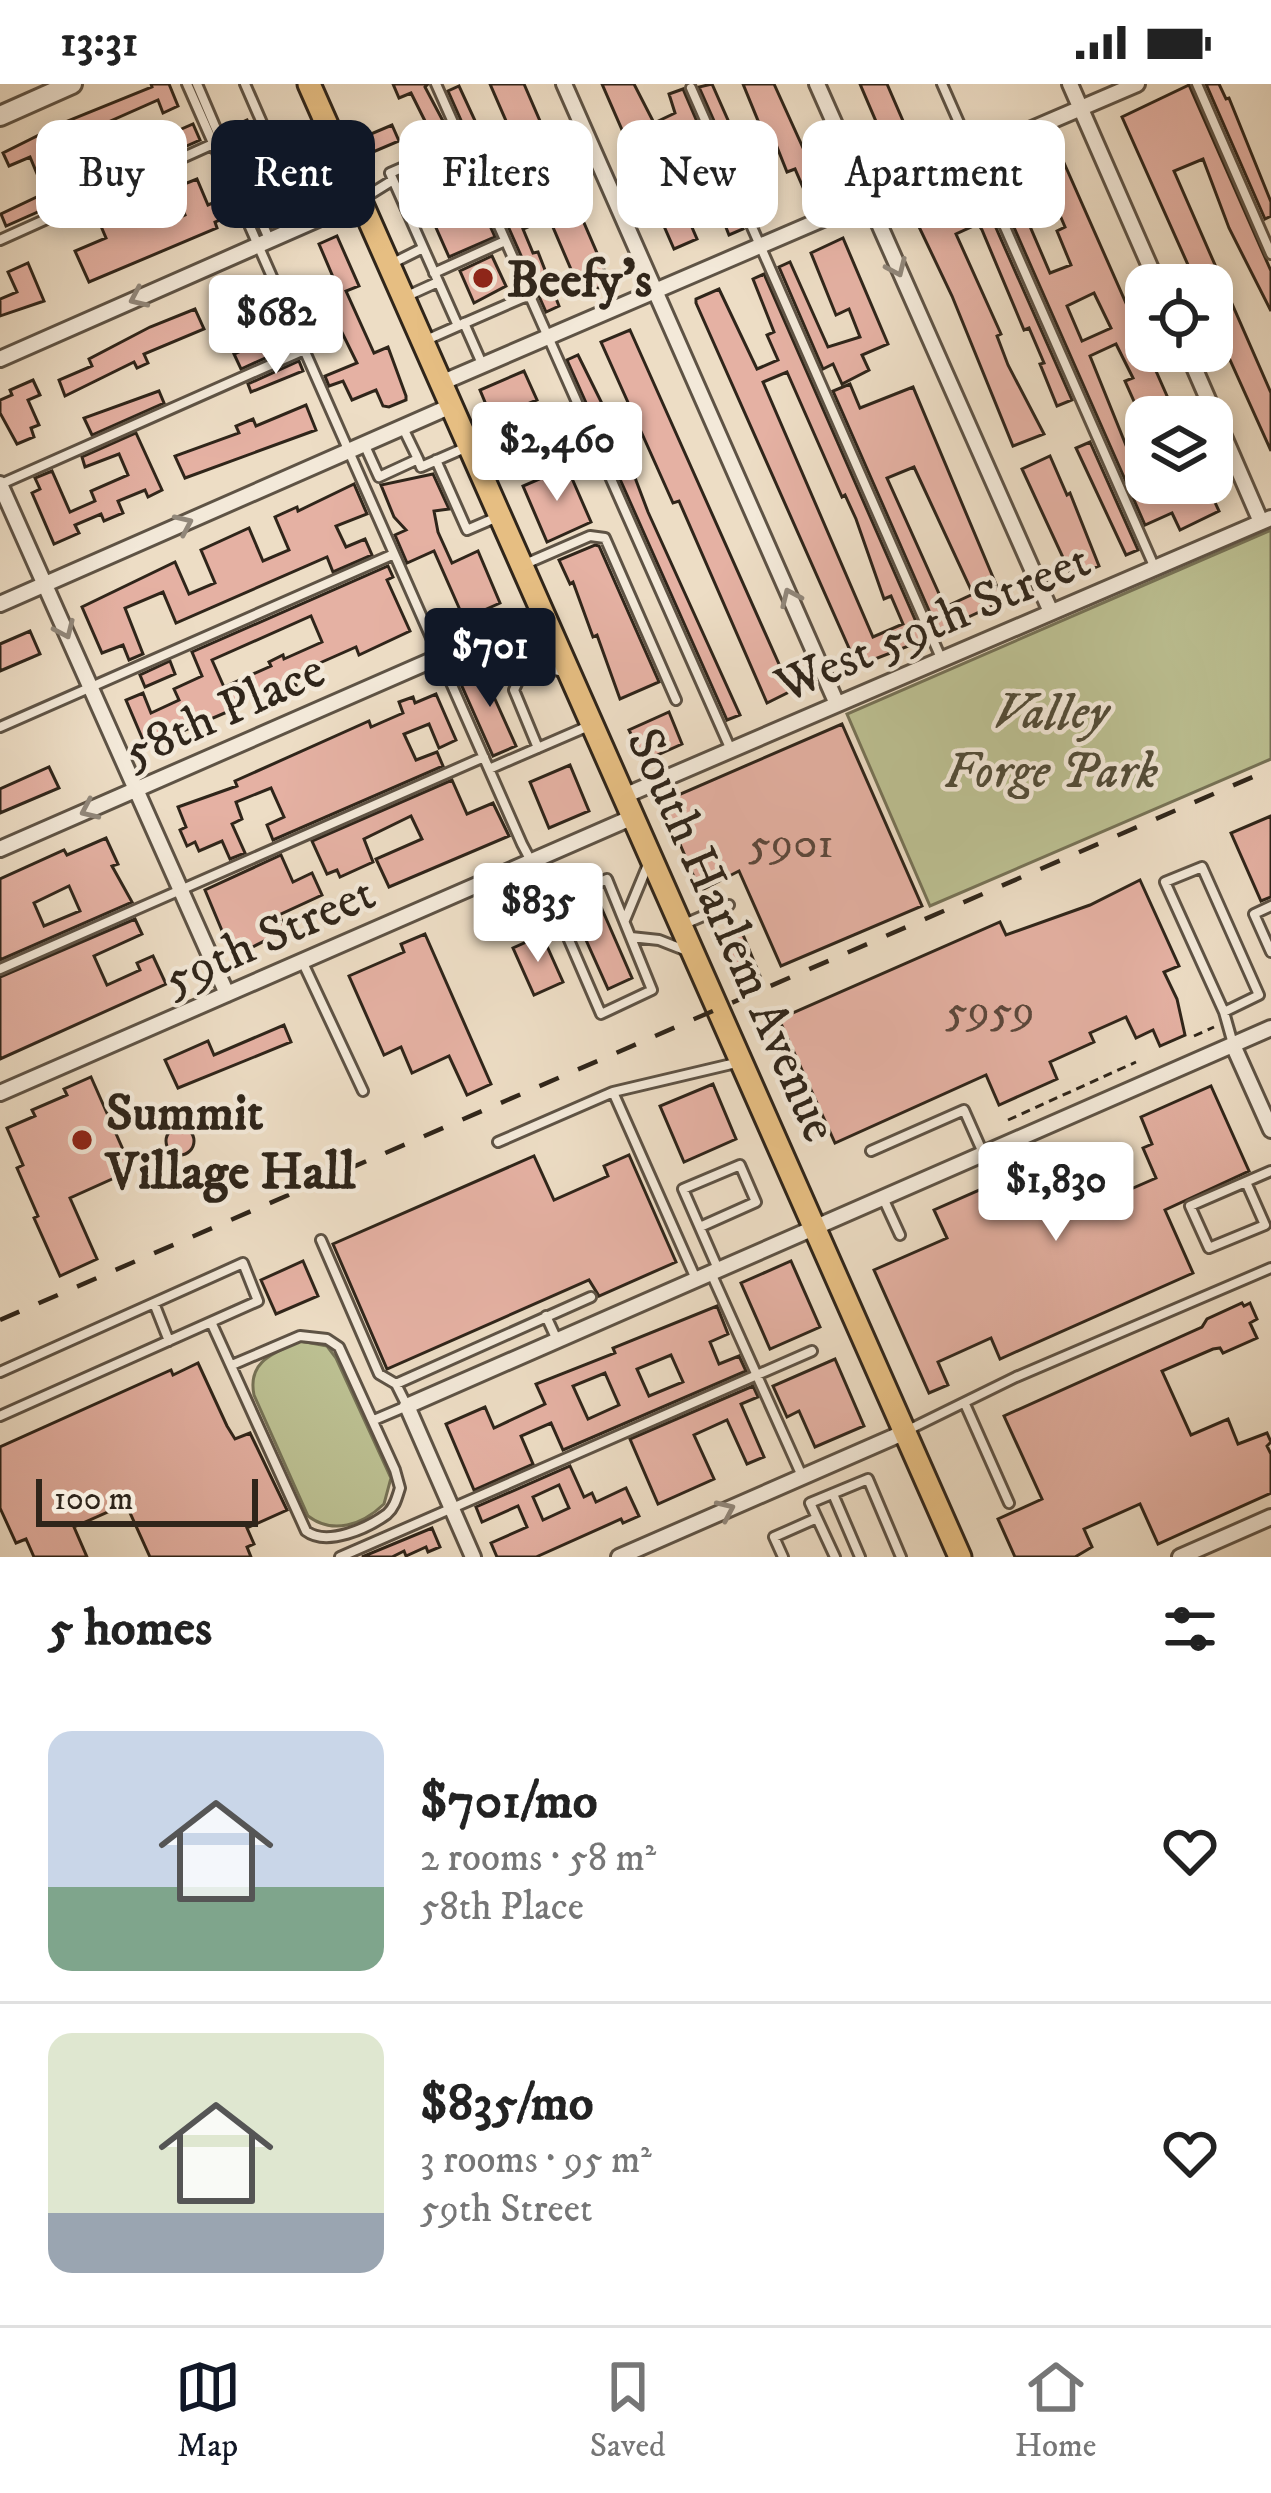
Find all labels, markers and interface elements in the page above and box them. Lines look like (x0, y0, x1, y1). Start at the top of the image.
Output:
text: 13:31 (60, 14, 138, 70)
chip: Buy (36, 120, 187, 228)
chip: Rent (211, 120, 375, 228)
chip: Filters (399, 120, 593, 228)
chip: New (617, 120, 778, 228)
chip: Apartment (802, 120, 1065, 228)
place label: Beefy's (507, 249, 652, 313)
one-way arrow (883, 256, 907, 277)
map controls (1125, 264, 1233, 504)
button: locate (1125, 264, 1233, 372)
marker: Beefy's (470, 265, 496, 291)
pin: $682 (205, 275, 347, 377)
one-way arrow (129, 284, 150, 308)
text: $682 (236, 289, 316, 338)
button: layers (1125, 396, 1233, 504)
pin: $2,460 (459, 402, 655, 504)
text: $2,460 (499, 416, 615, 465)
one-way arrow (172, 514, 193, 538)
street label: West 59th Street (765, 529, 1100, 719)
one-way arrow (780, 588, 804, 609)
pin: $701 (419, 608, 561, 710)
one-way arrow (50, 618, 74, 639)
text: $701 (452, 622, 528, 671)
street label: 58th Place (113, 639, 335, 785)
park label: Valley Forge Park (944, 681, 1159, 804)
street label: South Harlem Avenue (611, 719, 851, 1152)
one-way arrow (79, 795, 101, 819)
house number: 5901 (748, 816, 834, 872)
street label: 59th Street (153, 862, 385, 1012)
pin: $835 (467, 863, 609, 965)
text: $835 (501, 877, 575, 926)
house number: 5959 (945, 983, 1035, 1039)
place label: Summit Village Hall (104, 1082, 356, 1205)
marker: Summit Village Hall (69, 1127, 95, 1153)
pin: $1,830 (958, 1142, 1154, 1244)
text: $1,830 (1005, 1156, 1107, 1205)
scale bar (36, 1473, 258, 1526)
text: 100 m (54, 1479, 133, 1520)
one-way arrow (714, 1500, 735, 1524)
icon: filters (1157, 1596, 1223, 1662)
text: 5 homes (48, 1597, 212, 1661)
text: $701/mo (420, 1770, 597, 1834)
icon: home (144, 1779, 288, 1923)
icon: heart (1157, 1818, 1223, 1884)
text: 2 rooms · 58 m² (420, 1834, 656, 1883)
text: 58th Place (420, 1883, 584, 1932)
text: $835/mo (420, 2072, 594, 2136)
icon: home (144, 2081, 288, 2225)
icon: heart (1157, 2120, 1223, 2186)
text: 3 rooms · 95 m² (420, 2136, 652, 2185)
text: 59th Street (420, 2185, 592, 2234)
tab: Map (175, 2354, 241, 2467)
tab: Saved (590, 2354, 666, 2467)
tab: Home (1015, 2354, 1096, 2467)

